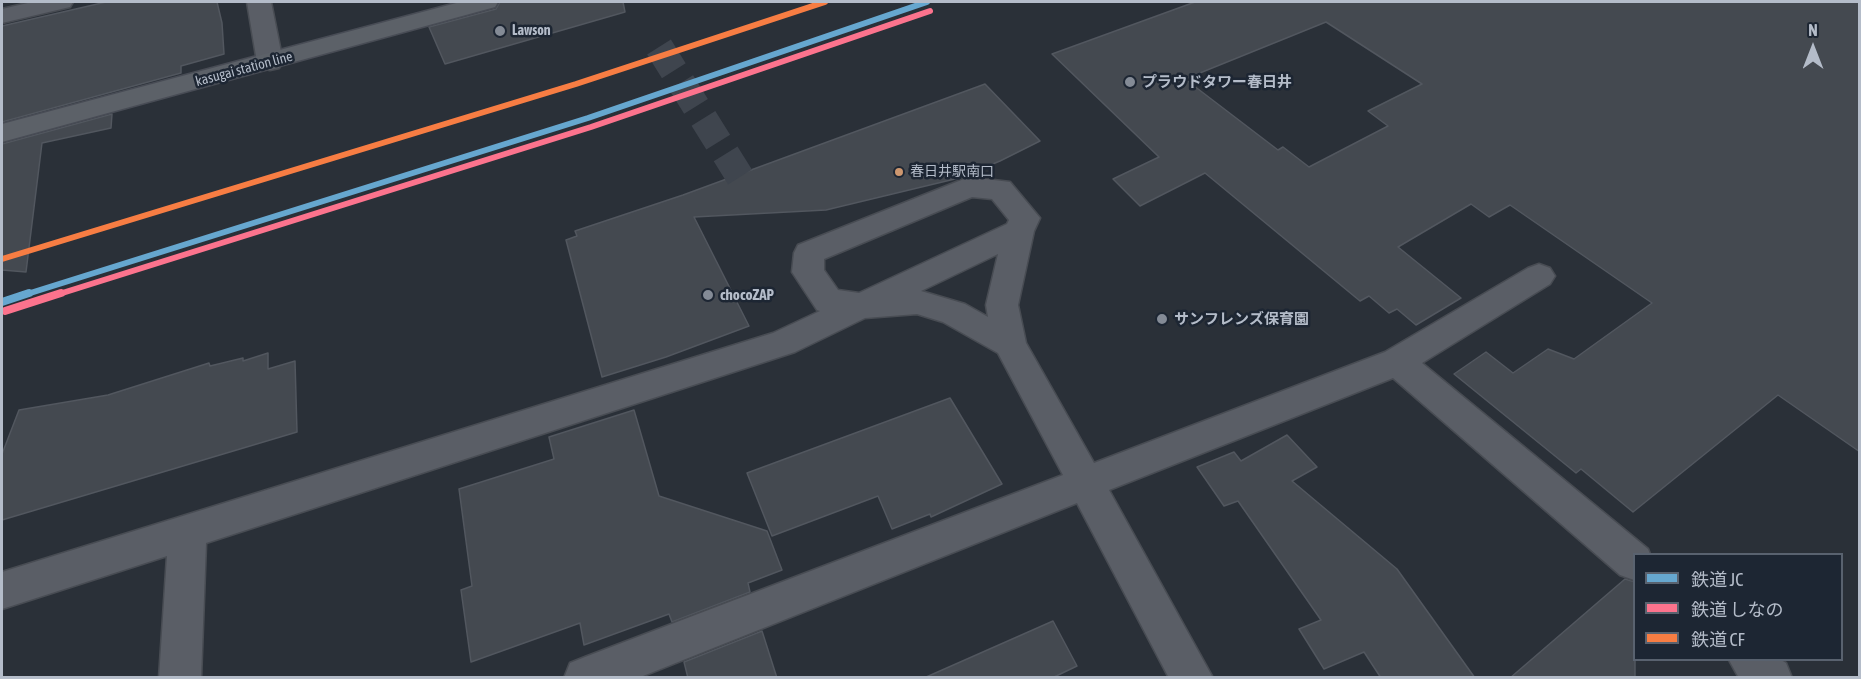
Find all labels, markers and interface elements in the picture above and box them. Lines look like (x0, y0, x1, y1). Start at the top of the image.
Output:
north arrow (1783, 18, 1843, 78)
text: N (1808, 21, 1818, 39)
place label: Lawson (512, 23, 551, 39)
marker: Lawson (493, 24, 507, 38)
street label: kasugai station line (194, 48, 294, 90)
place label: プラウドタワー春日井 (1142, 73, 1292, 91)
marker: プラウドタワー春日井 (1123, 75, 1137, 89)
place label: 春日井駅南口 (910, 164, 994, 180)
marker: 春日井駅南口 (893, 166, 905, 178)
place label: chocoZAP (720, 286, 774, 304)
marker: chocoZAP (701, 288, 715, 302)
place label: サンフレンズ保育園 (1174, 310, 1309, 328)
marker: サンフレンズ保育園 (1155, 312, 1169, 326)
legend (1633, 553, 1843, 661)
text: 鉄道 JC (1691, 569, 1743, 590)
text: 鉄道 しなの (1691, 599, 1783, 620)
text: 鉄道 CF (1691, 629, 1745, 650)

